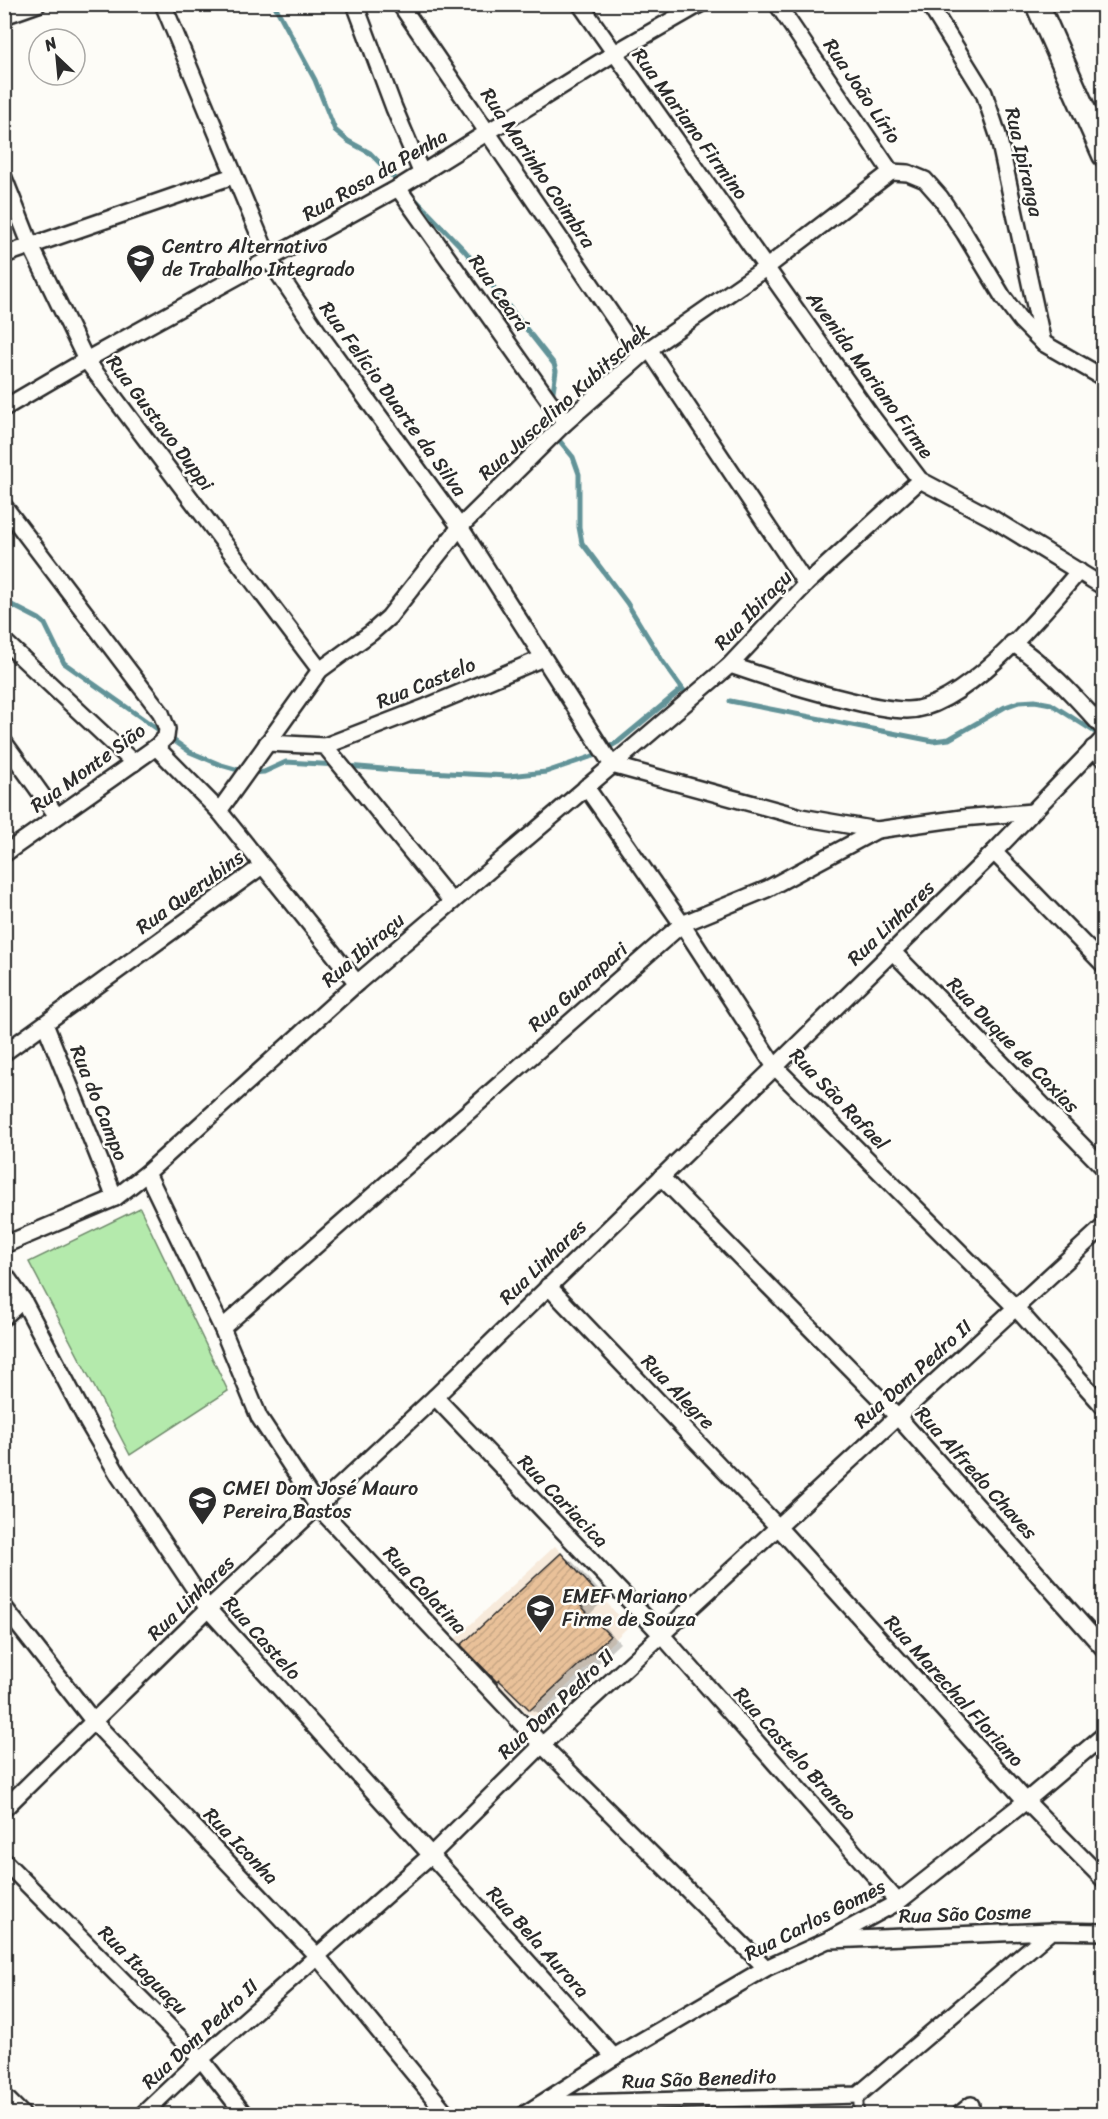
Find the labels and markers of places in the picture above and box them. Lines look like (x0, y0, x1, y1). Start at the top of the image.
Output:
place label: Centro Alternativo de Trabalho Integrado (162, 229, 355, 287)
school or university icon: Centro Alternativo de Trabalho Integrado (125, 242, 157, 284)
place label: CMEI Dom José Mauro Pereira Bastos (223, 1471, 418, 1529)
school or university icon: CMEI Dom José Mauro Pereira Bastos (186, 1484, 218, 1526)
place label: EMEF Mariano Firme de Souza (562, 1579, 696, 1637)
school or university icon: EMEF Mariano Firme de Souza (525, 1592, 557, 1634)

